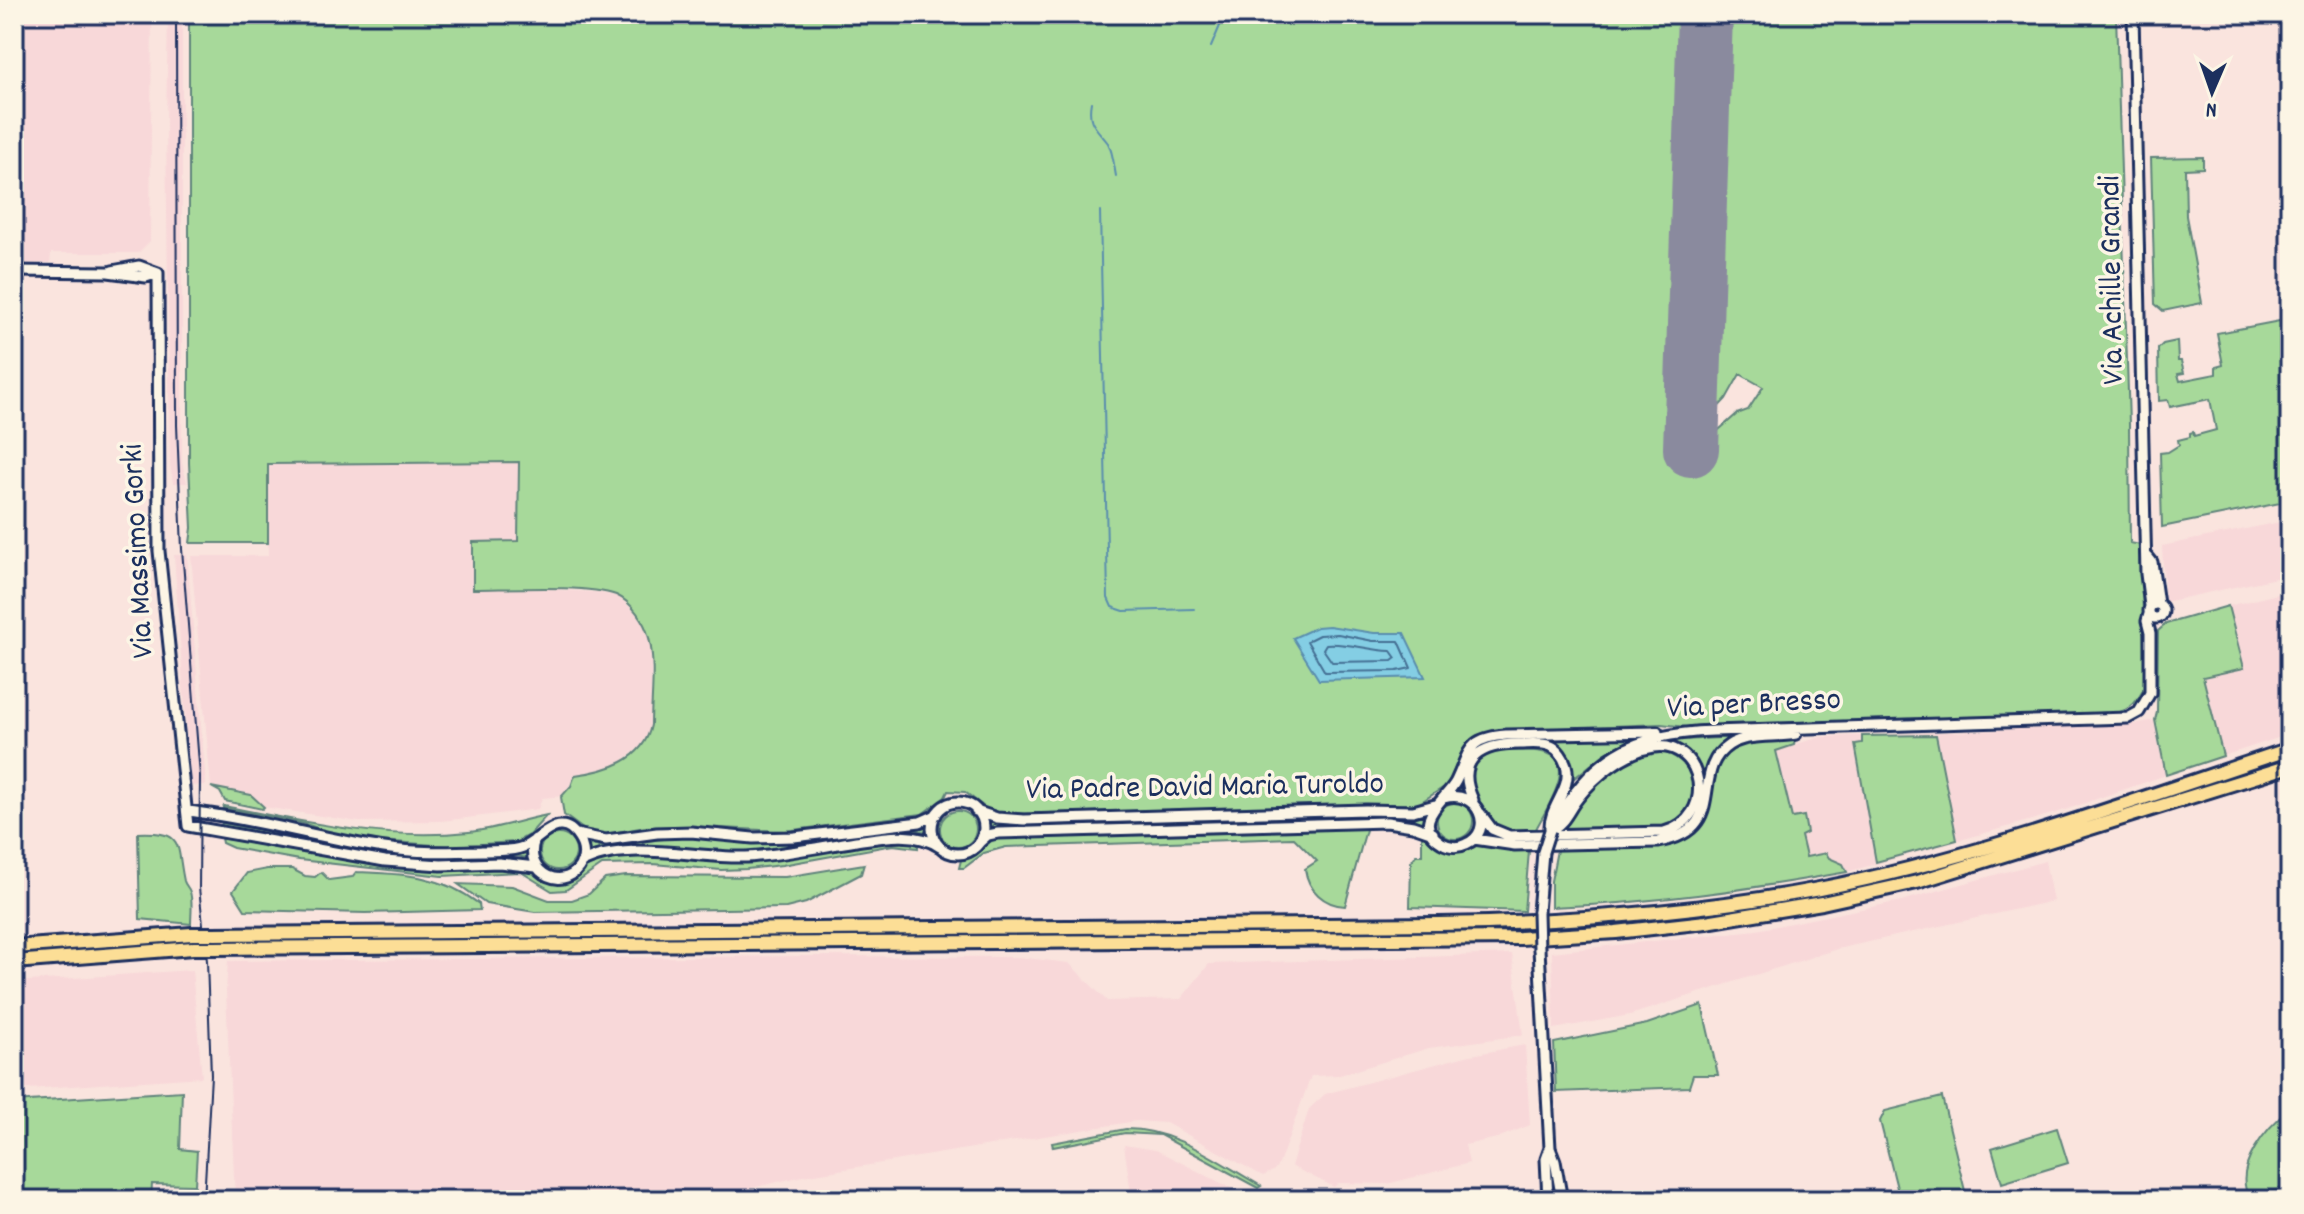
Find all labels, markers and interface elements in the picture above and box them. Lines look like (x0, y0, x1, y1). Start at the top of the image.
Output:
north arrow (2172, 52, 2252, 132)
text: N (2205, 93, 2217, 124)
street label: Via Achille Grandi (2089, 175, 2139, 385)
street label: Via Massimo Gorki (111, 442, 169, 660)
street label: Via per Bresso (1666, 678, 1842, 734)
street label: Via Padre David Maria Turoldo (1026, 763, 1384, 815)

